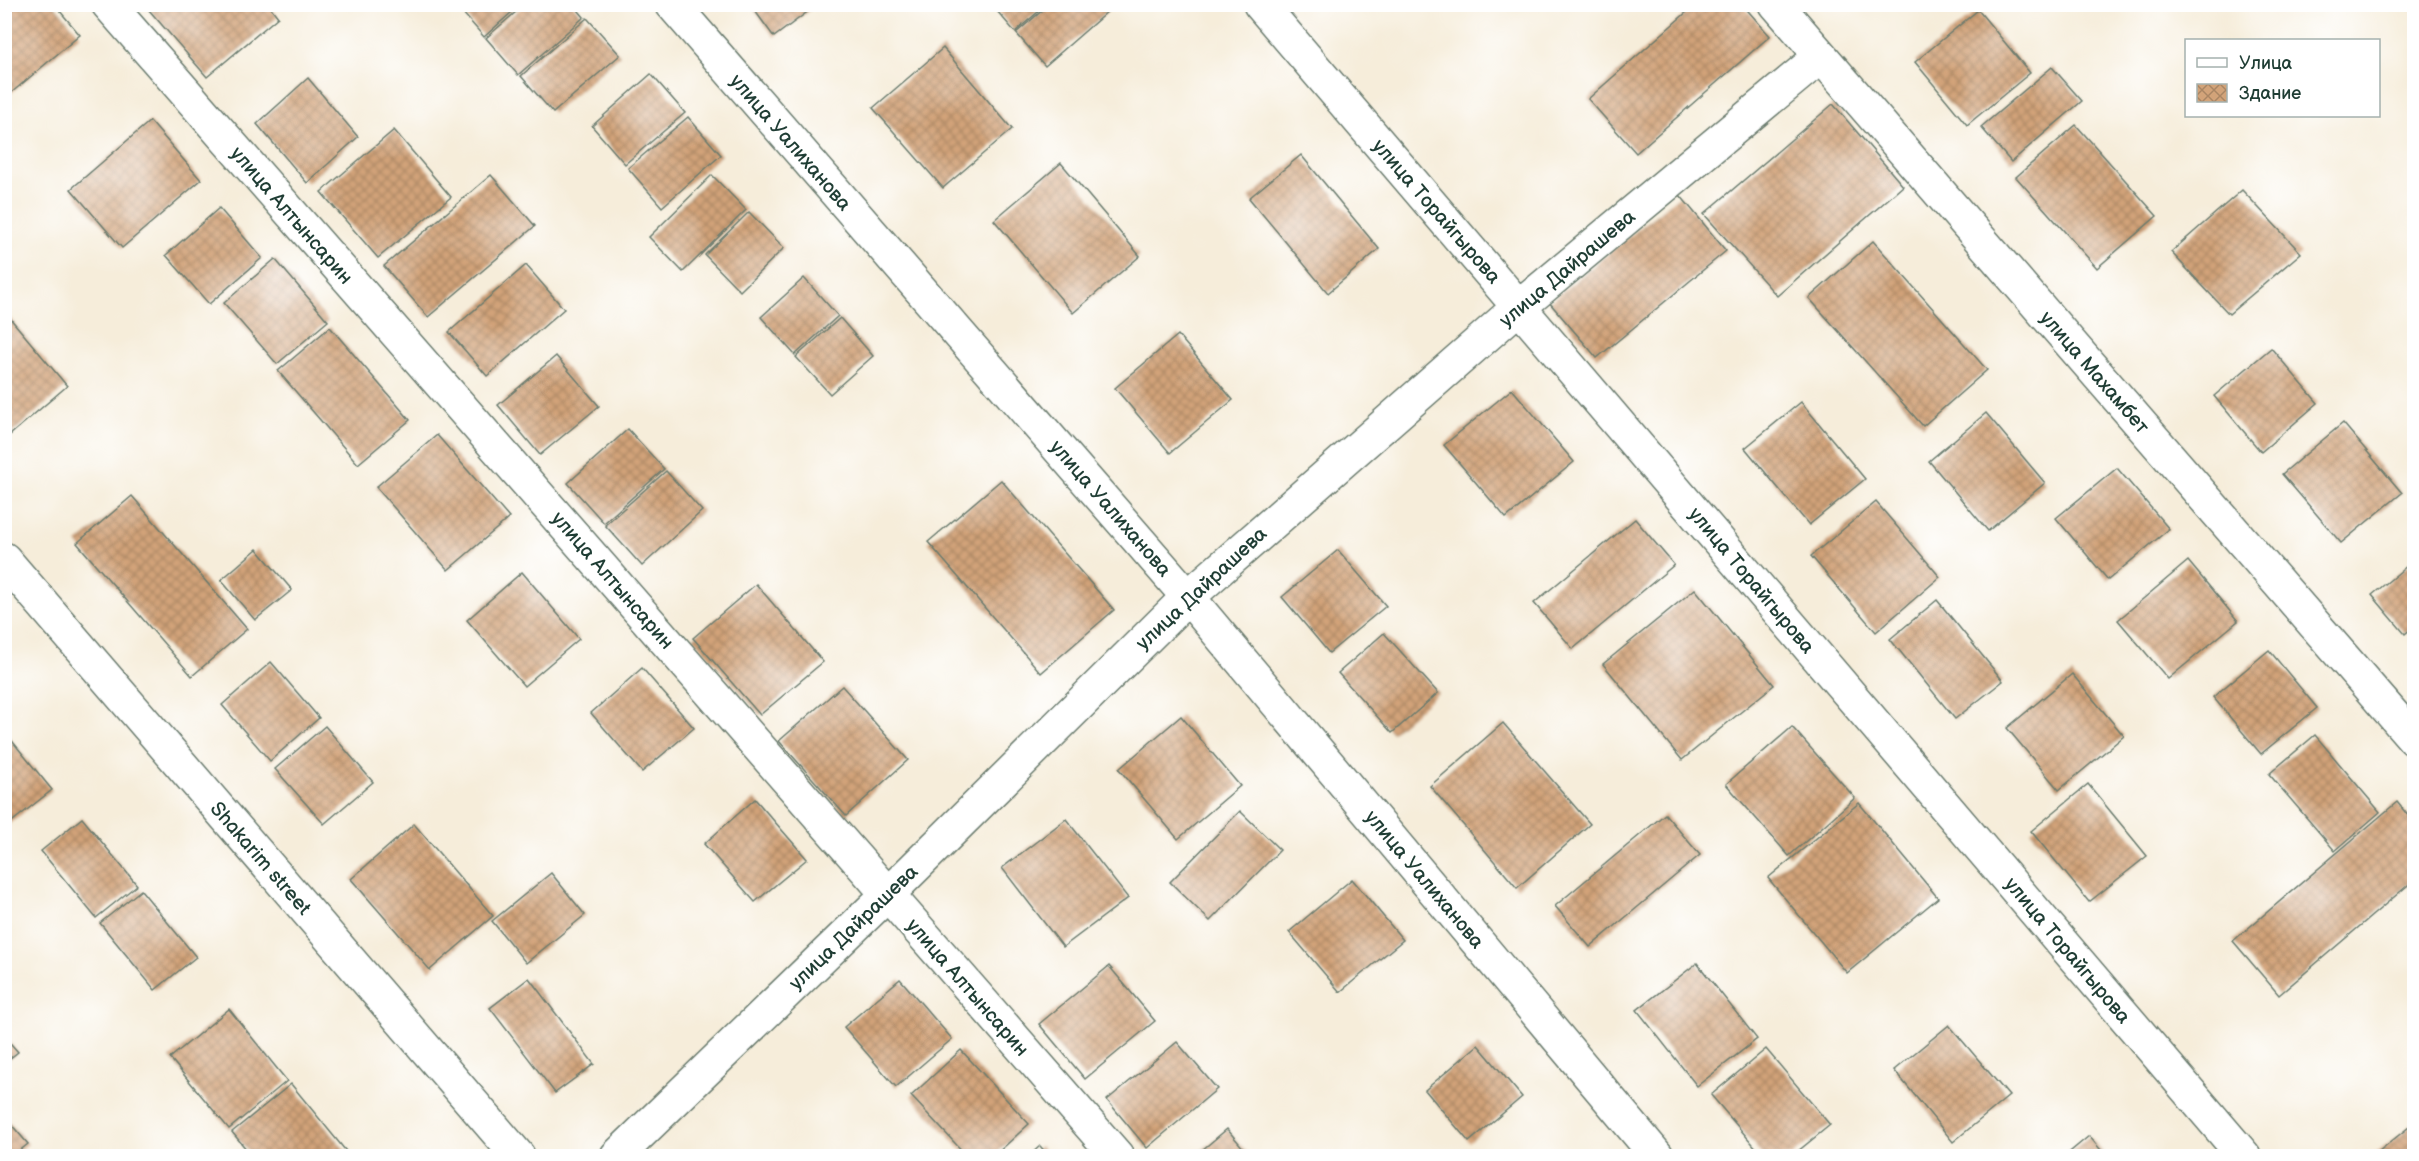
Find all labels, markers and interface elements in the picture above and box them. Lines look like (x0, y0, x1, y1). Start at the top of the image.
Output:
legend (2185, 39, 2380, 117)
text: Улица (2239, 53, 2293, 74)
street label: улица Уалиханова (724, 70, 856, 216)
text: Здание (2239, 83, 2301, 104)
street label: улица Торайгырова (1367, 135, 1506, 289)
street label: улица Алтынсарин (225, 142, 358, 289)
street label: улица Дайрашева (1495, 205, 1641, 333)
street label: улица Махамбет (2034, 306, 2154, 439)
street label: улица Уалиханова (1044, 436, 1176, 582)
street label: улица Торайгырова (1683, 503, 1820, 659)
street label: улица Алтынсарин (546, 507, 679, 654)
street label: улица Дайрашева (1131, 522, 1272, 656)
street label: Shakarim street (205, 797, 316, 920)
street label: улица Уалиханова (1359, 806, 1489, 954)
street label: улица Дайрашева (784, 860, 923, 995)
street label: улица Торайгырова (1999, 873, 2136, 1029)
street label: улица Алтынсарин (901, 914, 1034, 1061)

